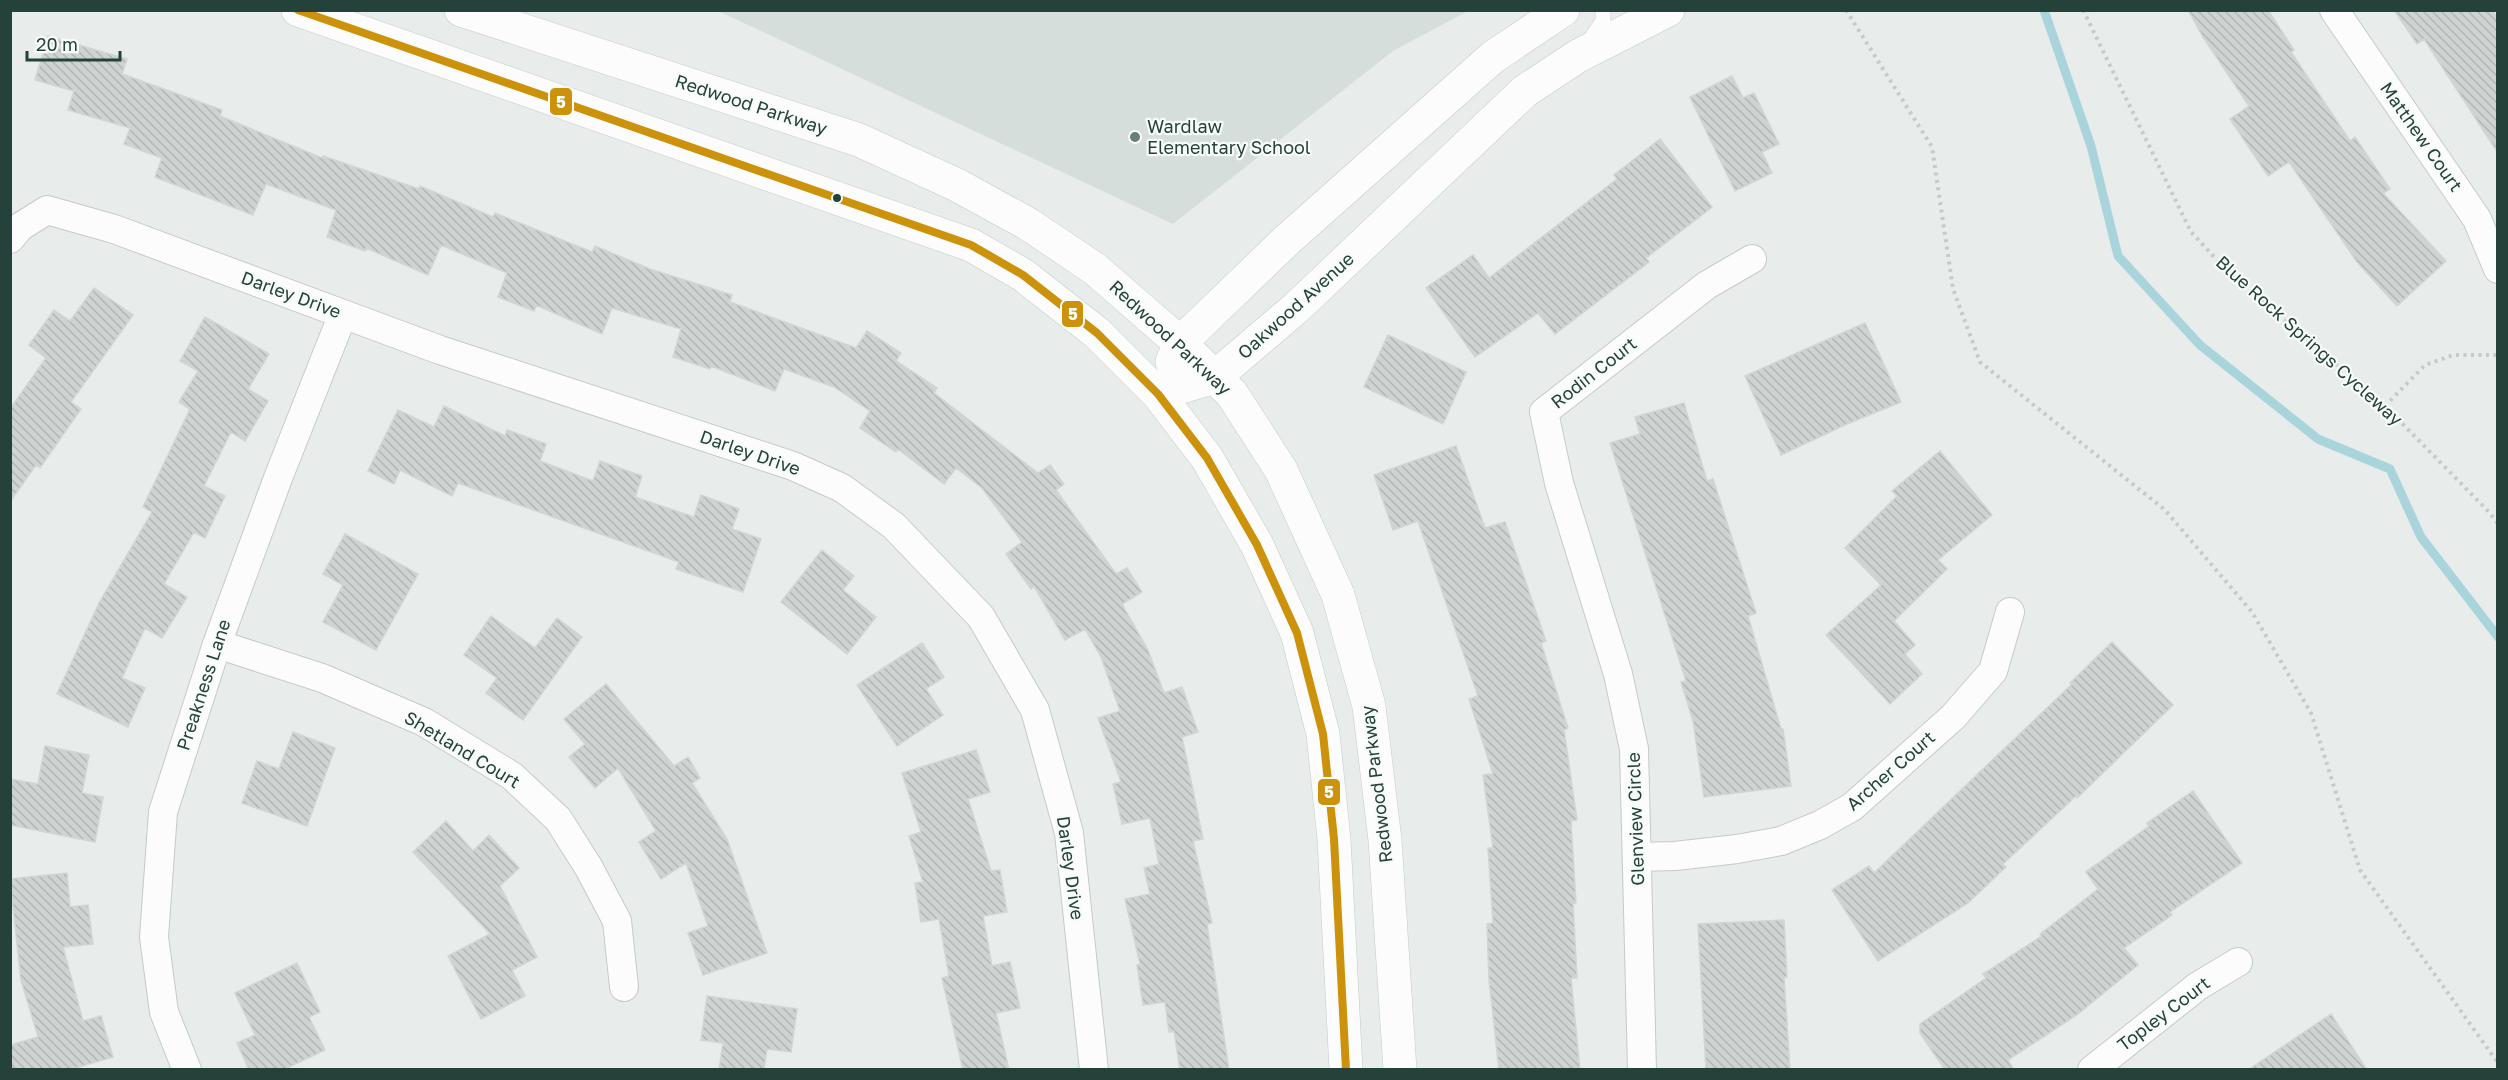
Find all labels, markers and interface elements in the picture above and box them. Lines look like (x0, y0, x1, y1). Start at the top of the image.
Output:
scale bar (27, 24, 120, 62)
text: 20 m (36, 33, 78, 55)
street label: Redwood Parkway (673, 69, 830, 139)
street label: Matthew Court (2376, 77, 2468, 195)
line badge: 5 (549, 87, 573, 116)
text: 5 (556, 92, 566, 112)
place label: Wardlaw Elementary School (1147, 115, 1311, 158)
marker: Wardlaw Elementary School (1128, 130, 1142, 144)
unlabelled marker (831, 192, 843, 204)
street label: Oakwood Avenue (1233, 247, 1358, 363)
street label: Blue Rock Springs Cycleway (2212, 251, 2407, 430)
street label: Darley Drive (238, 266, 344, 322)
street label: Redwood Parkway (1105, 275, 1236, 399)
line badge: 5 (1061, 300, 1084, 328)
text: 5 (1068, 304, 1078, 324)
street label: Rodin Court (1546, 332, 1641, 413)
street label: Darley Drive (697, 425, 803, 479)
street label: Preakness Lane (171, 616, 235, 753)
street label: Redwood Parkway (1355, 704, 1397, 864)
street label: Shetland Court (401, 706, 524, 792)
street label: Archer Court (1842, 726, 1939, 815)
street label: Glenview Circle (1622, 752, 1648, 886)
line badge: 5 (1317, 778, 1341, 806)
text: 5 (1324, 782, 1334, 802)
street label: Darley Drive (1053, 815, 1089, 921)
street label: Topley Court (2113, 971, 2214, 1055)

